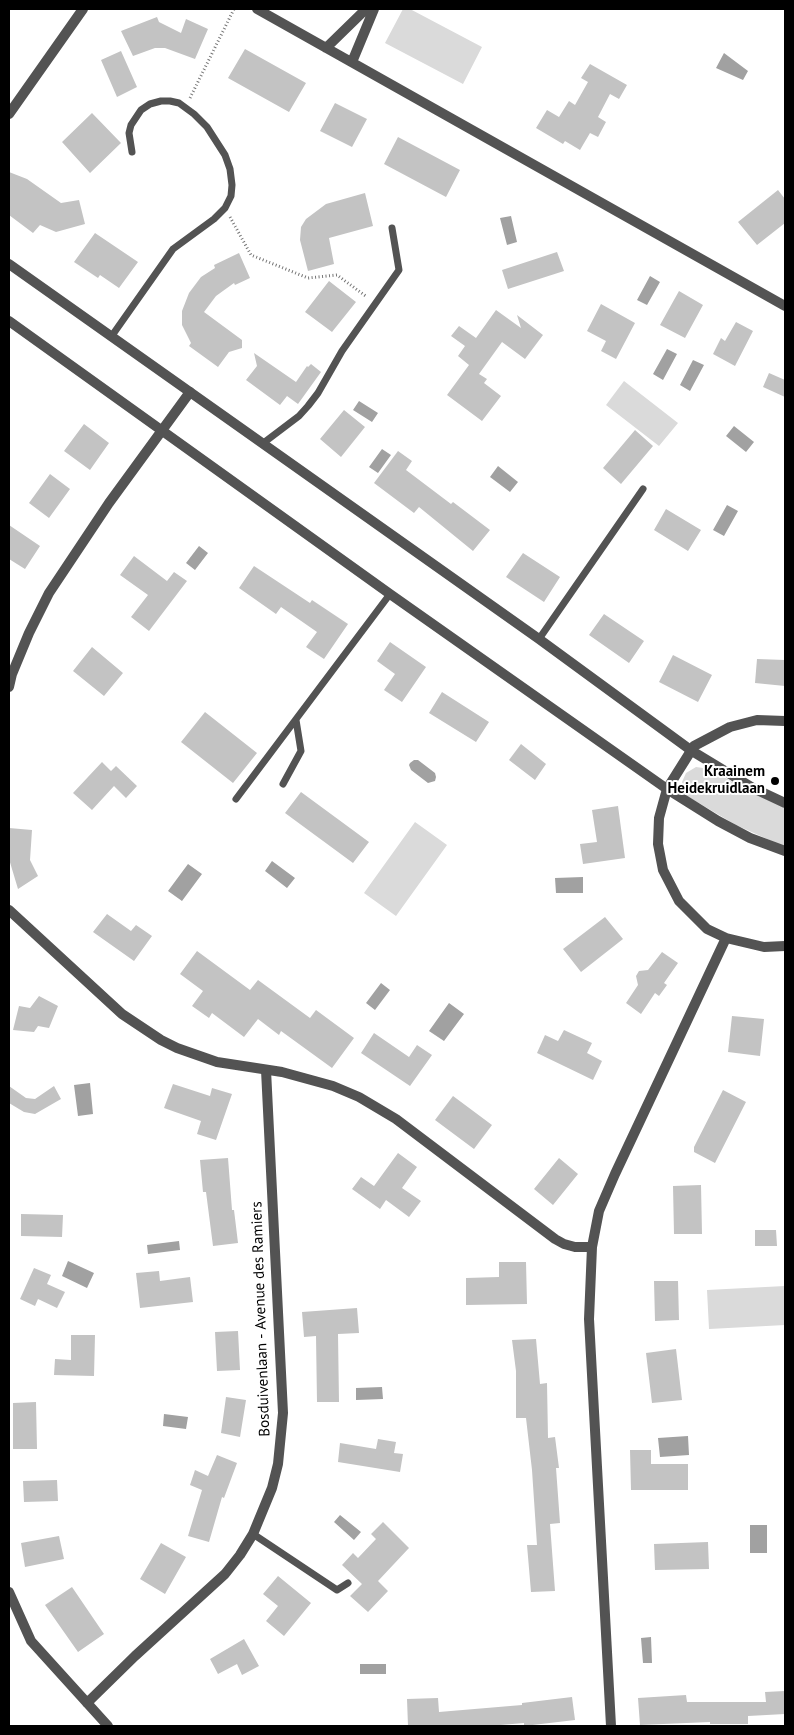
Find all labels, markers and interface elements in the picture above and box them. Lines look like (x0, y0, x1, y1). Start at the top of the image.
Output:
place label: Kraainem Heidekruidlaan (668, 763, 765, 798)
marker: Kraainem Heidekruidlaan (769, 775, 781, 787)
street label: Bosduivenlaan - Avenue des Ramiers (248, 1201, 274, 1437)

